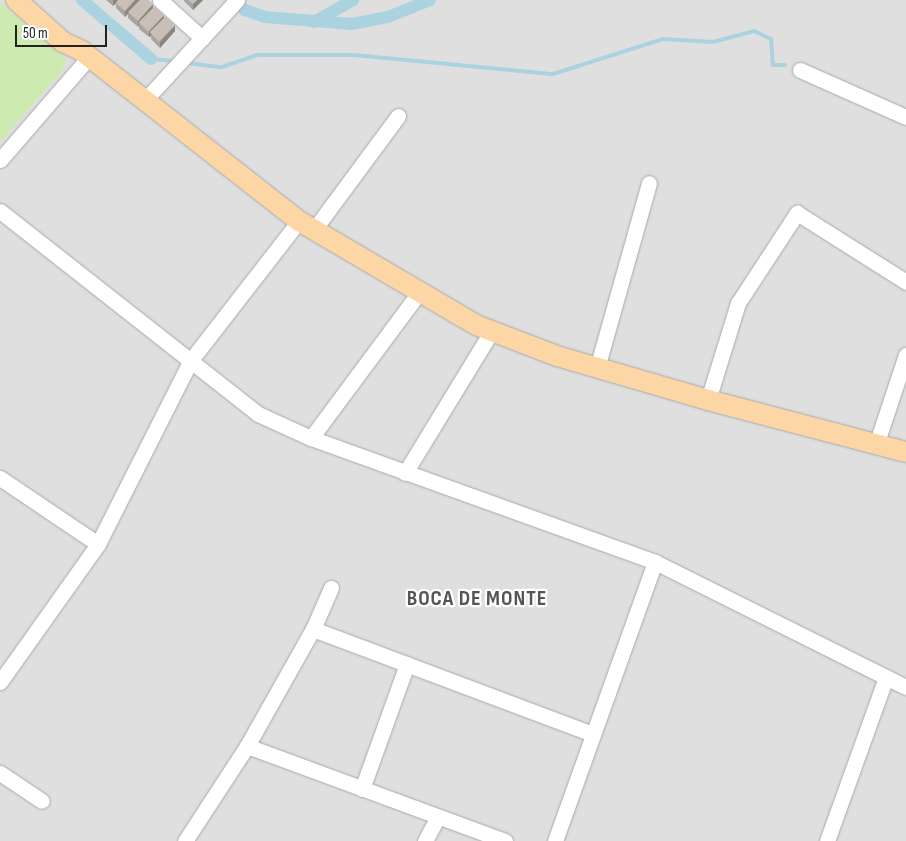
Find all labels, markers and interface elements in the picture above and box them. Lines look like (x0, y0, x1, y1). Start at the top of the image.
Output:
scale bar (18, 15, 110, 47)
text: 50 m (23, 24, 48, 43)
district label: BOCA DE MONTE (405, 586, 549, 612)

